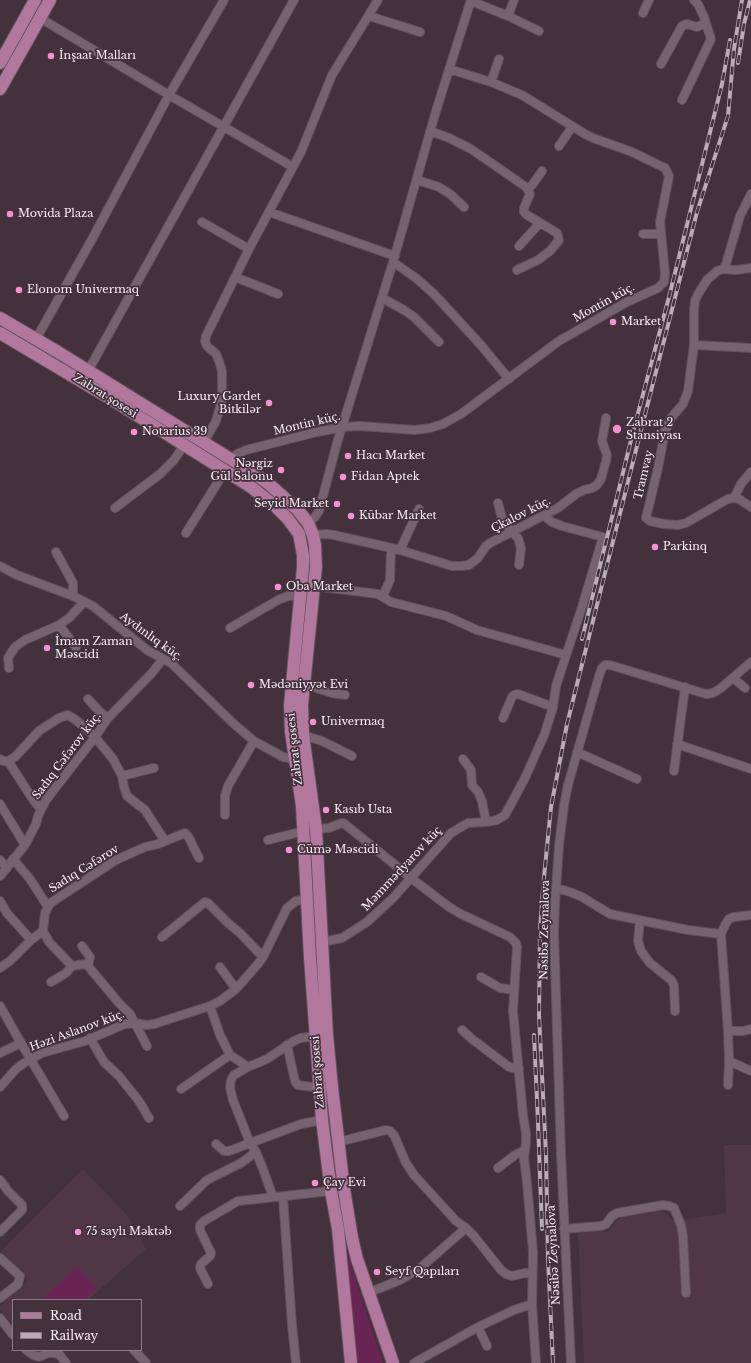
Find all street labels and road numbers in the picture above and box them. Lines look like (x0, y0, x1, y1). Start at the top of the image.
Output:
street label: Montin küç. (571, 281, 637, 325)
street label: Zabrat şosesi (71, 371, 139, 421)
street label: Montin küç. (272, 410, 342, 438)
street label: Tramvay (632, 449, 656, 501)
street label: Çkalov küç. (489, 494, 553, 536)
street label: Aydınlıq küç. (117, 610, 185, 664)
street label: Sadıq Cəfərov küç. (30, 710, 104, 802)
street label: Zabrat şosesi (285, 712, 305, 786)
street label: Məmmədyarov küç (359, 824, 445, 914)
street label: Sadıq Cəfərov (47, 842, 121, 896)
street label: Nəsibə Zeynalova (538, 880, 552, 980)
street label: Həzi Aslanov küç. (28, 1008, 126, 1054)
street label: Zabrat şosesi (309, 1035, 327, 1109)
street label: Nəsibə Zeynalova (545, 1205, 563, 1305)

